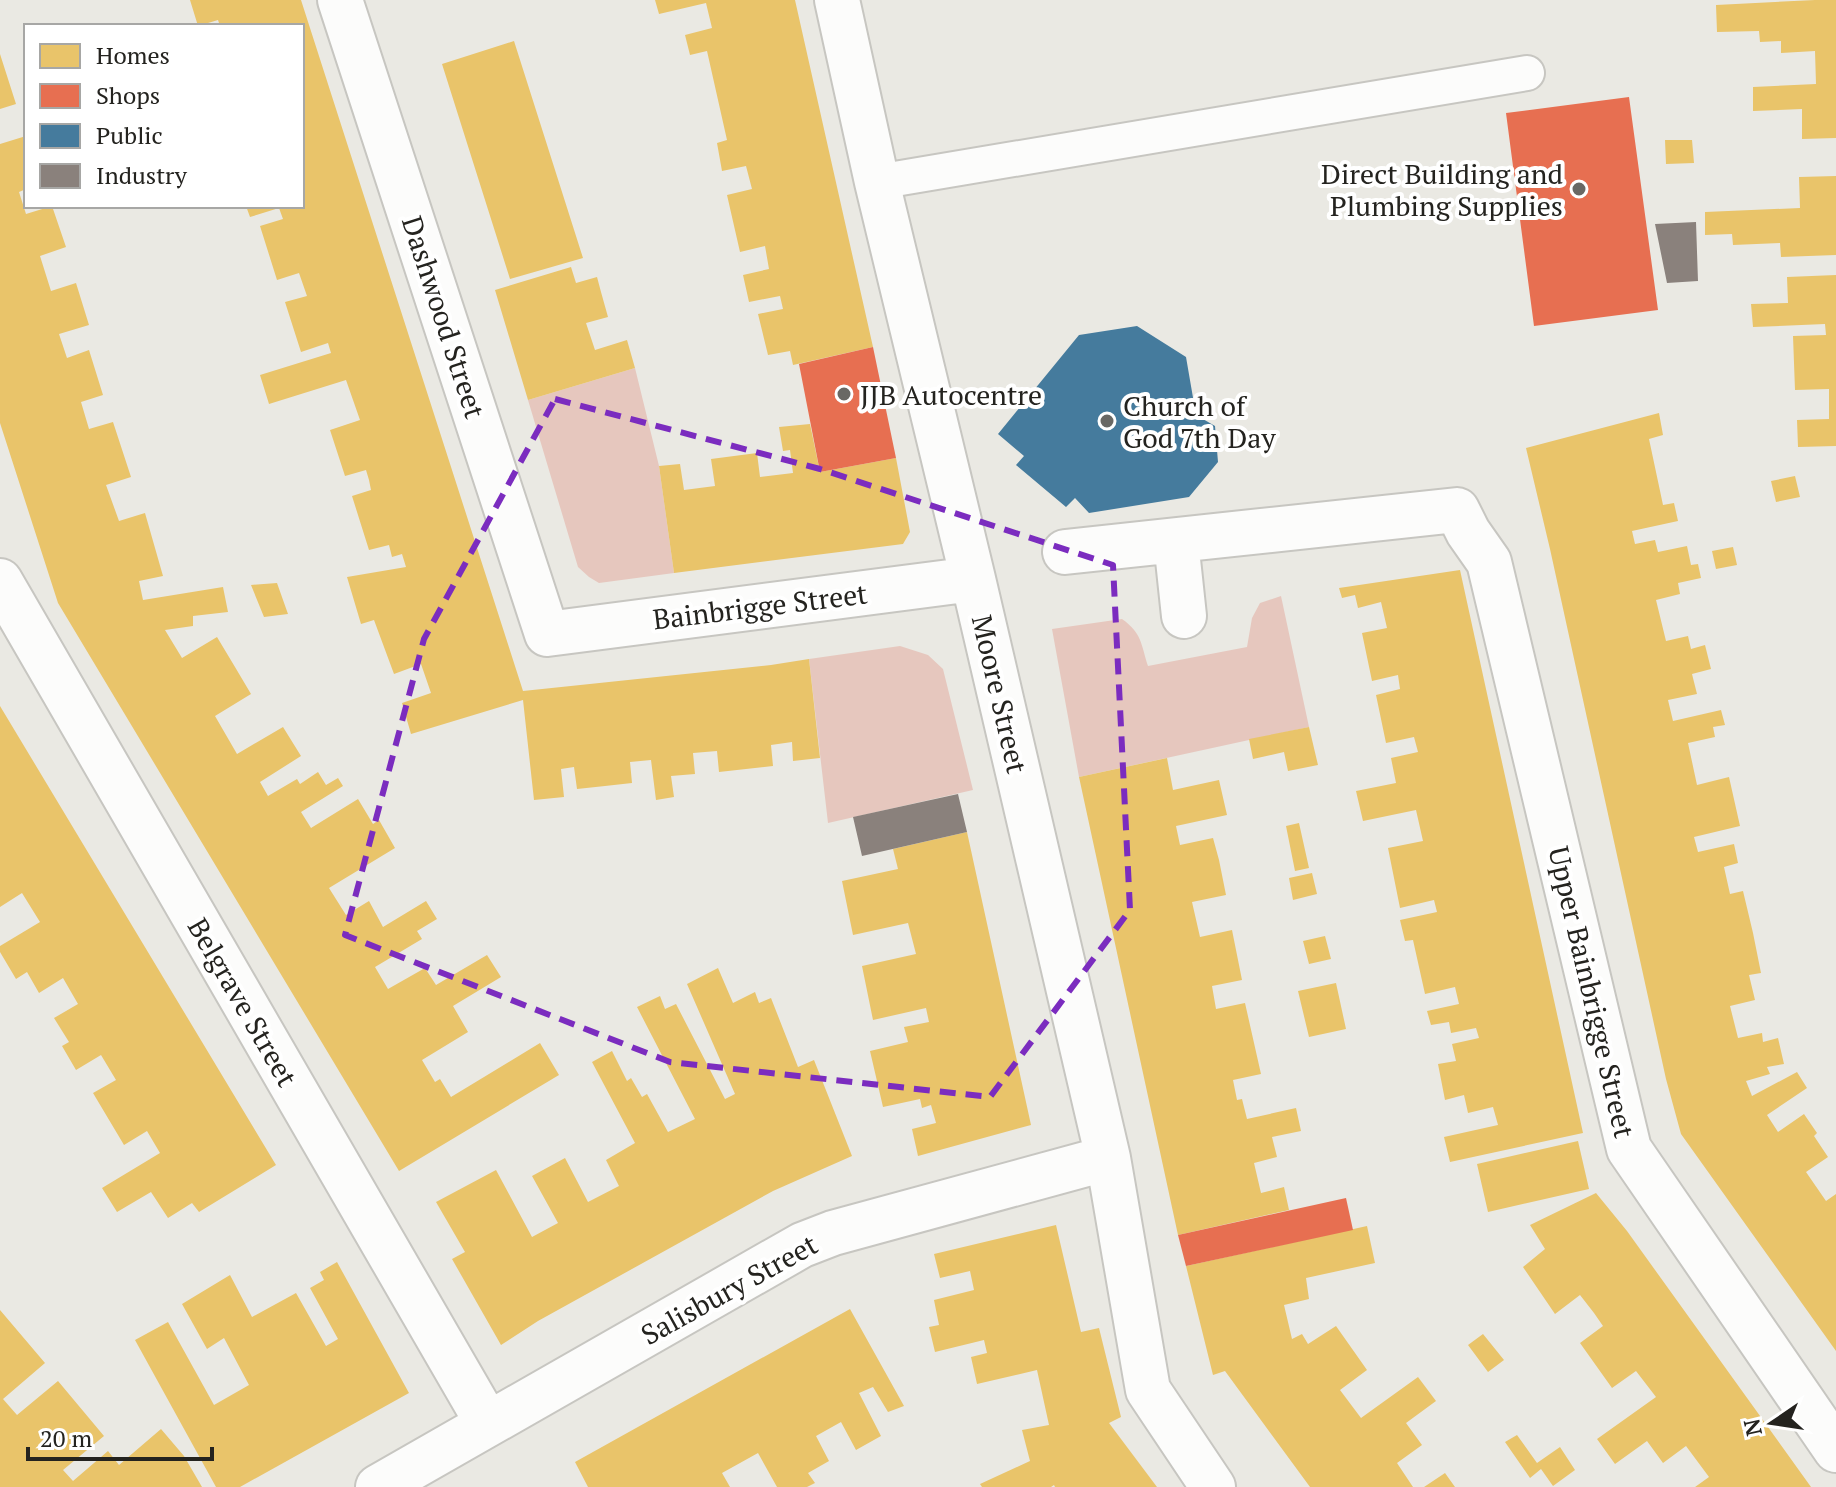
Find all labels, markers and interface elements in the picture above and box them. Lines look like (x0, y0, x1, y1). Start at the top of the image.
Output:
legend (24, 24, 304, 208)
text: Homes (96, 39, 170, 71)
text: Shops (96, 79, 160, 111)
text: Public (96, 119, 163, 151)
place label: Direct Building and Plumbing Supplies (1321, 155, 1563, 224)
text: Industry (96, 159, 188, 191)
marker: Direct Building and Plumbing Supplies (1570, 180, 1588, 198)
street label: Dashwood Street (394, 211, 494, 423)
place label: JJB Autocentre (860, 376, 1042, 413)
marker: JJB Autocentre (835, 385, 853, 403)
place label: Church of God 7th Day (1123, 387, 1276, 456)
marker: Church of God 7th Day (1098, 412, 1116, 430)
street label: Bainbrigge Street (651, 574, 870, 638)
street label: Moore Street (964, 611, 1036, 777)
street label: Upper Bainbrigge Street (1540, 843, 1644, 1142)
street label: Belgrave Street (180, 911, 306, 1093)
street label: Salisbury Street (634, 1225, 824, 1353)
north arrow (1732, 1383, 1812, 1463)
scale bar (28, 1411, 212, 1461)
text: N (1736, 1416, 1768, 1439)
text: 20 m (40, 1422, 92, 1454)

